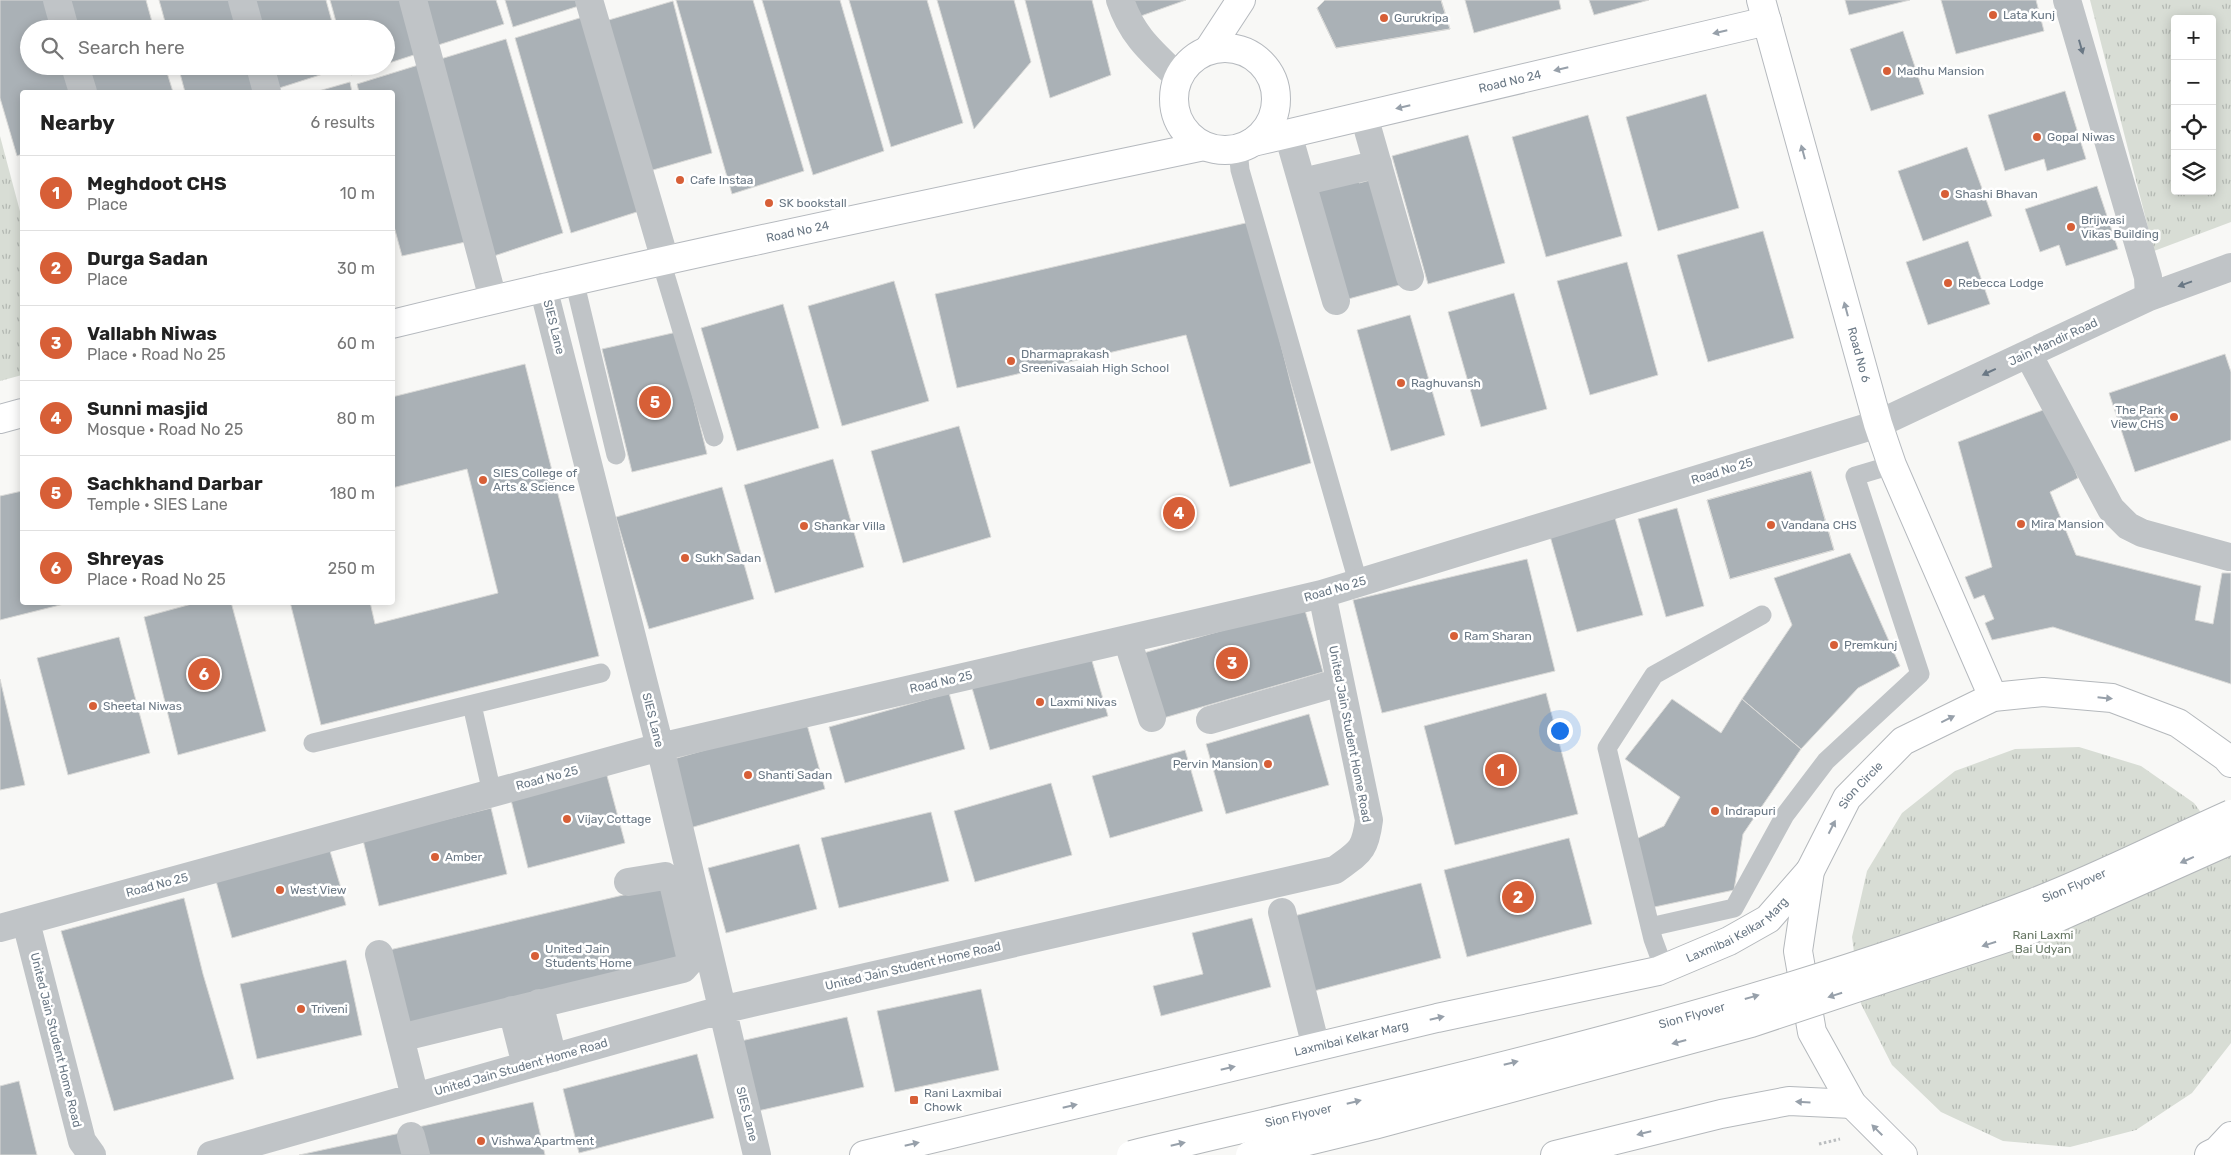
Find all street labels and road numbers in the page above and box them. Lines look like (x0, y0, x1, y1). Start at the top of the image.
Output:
street label: Road No 24 (1477, 67, 1543, 96)
street label: Road No 24 (765, 218, 831, 245)
street label: SIES Lane (540, 298, 568, 356)
street label: Jain Mandir Road (2006, 315, 2100, 369)
street label: Road No 6 (1845, 325, 1873, 384)
street label: Road No 25 (1689, 455, 1755, 487)
street label: Road No 25 (1302, 573, 1368, 605)
street label: United Jain Student Home Road (1326, 644, 1374, 824)
street label: Road No 25 (908, 668, 974, 696)
street label: SIES Lane (639, 691, 667, 749)
street label: Sion Circle (1836, 759, 1886, 811)
street label: Road No 25 (514, 763, 580, 793)
street label: Sion Flyover (2040, 866, 2109, 905)
street label: Road No 25 (124, 870, 190, 900)
street label: Laxmibai Kelkar Marg (1684, 894, 1791, 965)
street label: United Jain Student Home Road (824, 939, 1002, 993)
street label: United Jain Student Home Road (27, 951, 85, 1129)
street label: Sion Flyover (1657, 999, 1727, 1032)
street label: Laxmibai Kelkar Marg (1293, 1018, 1410, 1059)
street label: United Jain Student Home Road (433, 1036, 609, 1098)
street label: SIES Lane (733, 1085, 761, 1143)
street label: Sion Flyover (1264, 1101, 1334, 1130)

